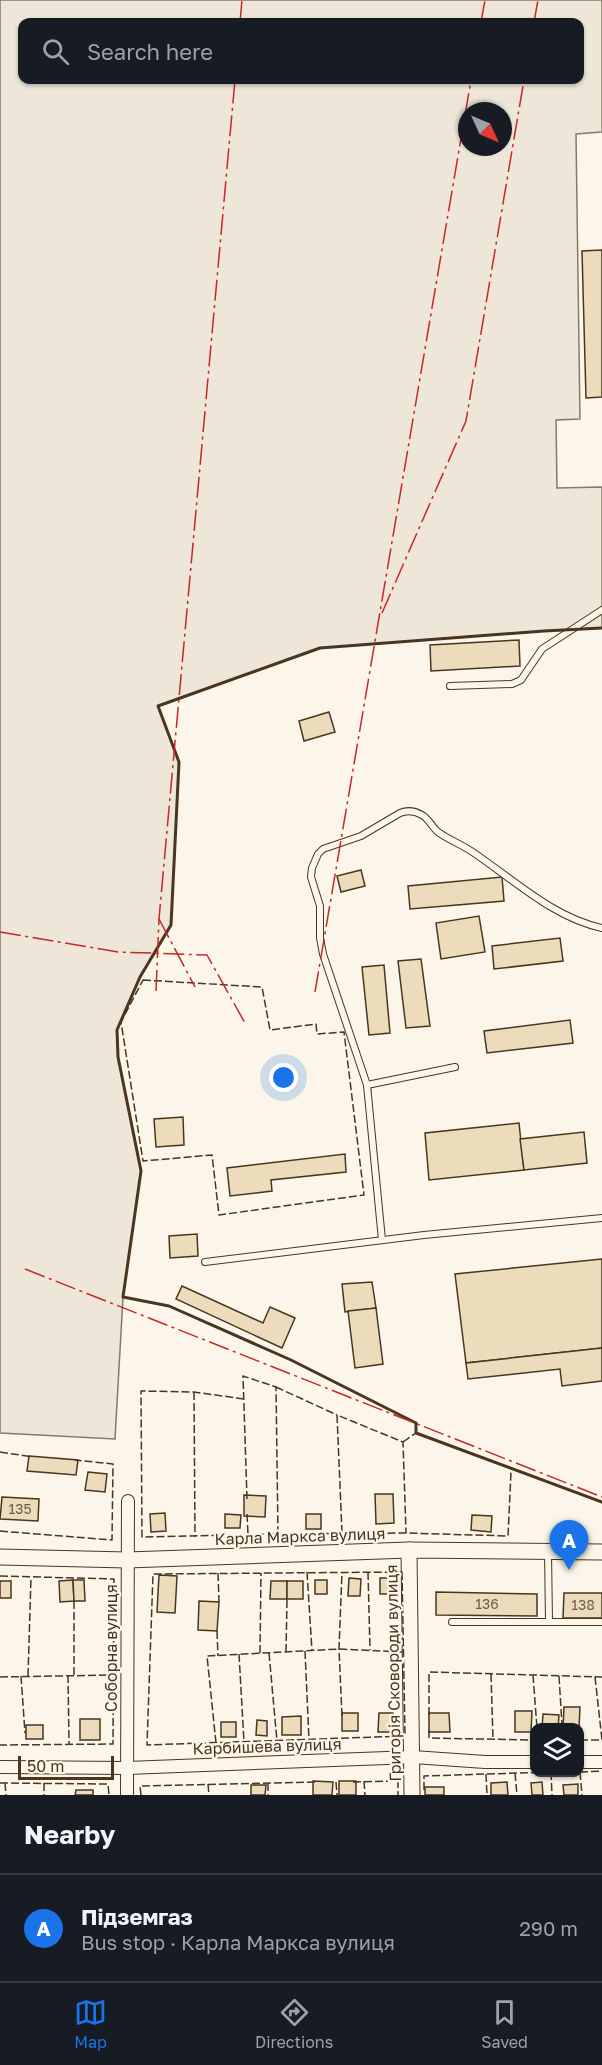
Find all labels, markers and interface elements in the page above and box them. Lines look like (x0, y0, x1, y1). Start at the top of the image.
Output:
search box (18, 18, 584, 84)
icon: search (39, 35, 72, 68)
text: Search here (87, 38, 213, 65)
north arrow (458, 102, 512, 156)
your location (269, 1063, 298, 1092)
house number: 135 (8, 1500, 32, 1517)
pin: A (550, 1520, 588, 1570)
street label: Карла Маркса вулиця (214, 1523, 386, 1549)
street label: Григорія Сковороди вулиця (381, 1564, 405, 1782)
street label: Соборна вулиця (101, 1584, 121, 1712)
house number: 136 (475, 1595, 499, 1612)
house number: 138 (571, 1596, 595, 1613)
map controls (530, 1723, 584, 1777)
button: layers (530, 1723, 584, 1777)
street label: Карбишева вулиця (192, 1733, 342, 1759)
scale bar (18, 1753, 114, 1780)
text: 50 m (27, 1756, 64, 1776)
text: Nearby (24, 1819, 115, 1850)
text: Підземгаз (81, 1903, 193, 1930)
text: A (36, 1916, 51, 1940)
text: 290 m (519, 1916, 578, 1940)
text: Bus stop · Карла Маркса вулиця (81, 1930, 395, 1954)
tab: Map (74, 1996, 107, 2052)
tab: Directions (255, 1996, 333, 2052)
tab: Saved (481, 1996, 528, 2052)

